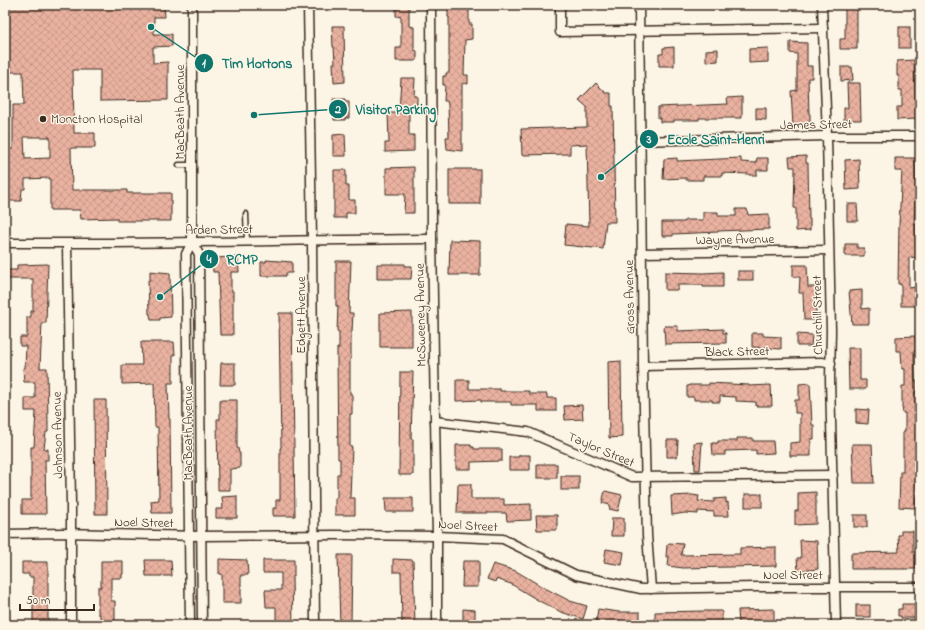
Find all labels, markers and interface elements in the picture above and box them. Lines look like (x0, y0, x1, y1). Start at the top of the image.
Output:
callout: Tim Hortons (194, 50, 300, 76)
text: Tim Hortons (222, 54, 292, 75)
text: 1 (202, 55, 206, 73)
street label: MacBeath Avenue (171, 64, 190, 159)
callout: Visitor Parking (328, 96, 444, 122)
text: Visitor Parking (355, 100, 437, 123)
text: 2 (334, 101, 341, 119)
place label: Moncton Hospital (51, 110, 143, 129)
marker: Moncton Hospital (38, 114, 48, 124)
street label: James Street (780, 115, 853, 135)
callout: Ecole Saint-Henri (639, 126, 773, 152)
text: Ecole Saint-Henri (667, 130, 765, 151)
text: 3 (646, 131, 652, 149)
street label: Arden Street (185, 220, 254, 240)
street label: Wayne Avenue (695, 230, 775, 251)
callout: RCMP (199, 246, 266, 272)
text: RCMP (225, 250, 258, 271)
text: 4 (206, 251, 212, 269)
street label: Gross Avenue (620, 260, 640, 334)
street label: McSweeney Avenue (411, 263, 432, 367)
street label: Churchill Street (808, 275, 828, 355)
street label: Edgett Avenue (292, 276, 312, 354)
street label: Black Street (704, 342, 770, 362)
street label: MacBeath Avenue (179, 385, 198, 480)
street label: Johnson Avenue (48, 391, 68, 479)
street label: Taylor Street (564, 427, 638, 474)
street label: Noel Street (114, 513, 175, 533)
street label: Noel Street (438, 515, 499, 537)
street label: Noel Street (763, 566, 823, 585)
scale bar (20, 586, 94, 612)
text: 50 m (26, 592, 50, 610)

